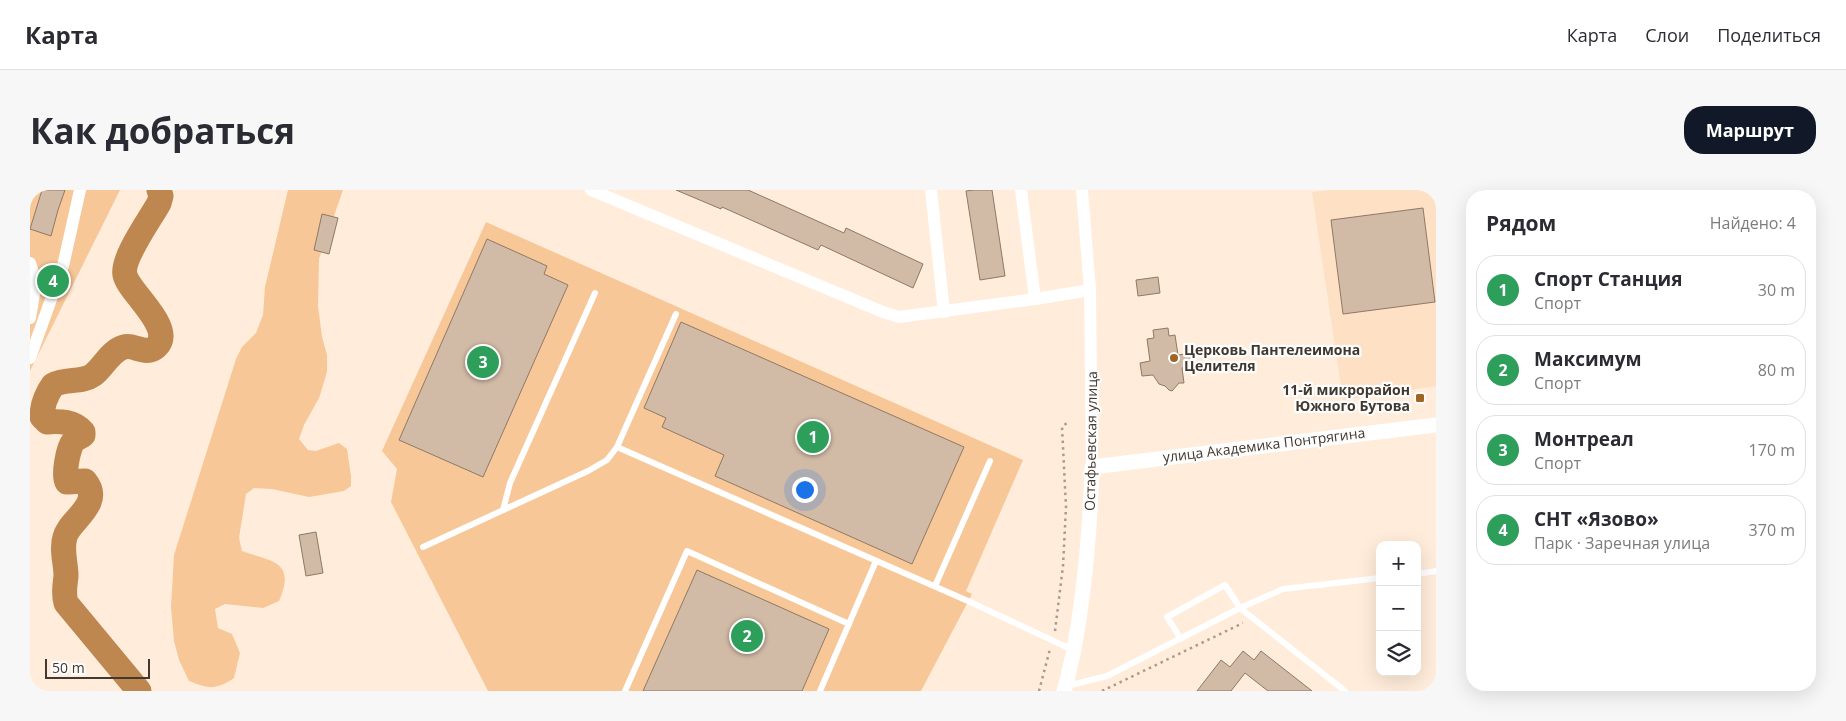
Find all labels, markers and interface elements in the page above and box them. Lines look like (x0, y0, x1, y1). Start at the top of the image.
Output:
text: Карта (25, 18, 99, 51)
text: Карта (1567, 23, 1617, 47)
text: Слои (1645, 23, 1689, 47)
text: Поделиться (1717, 23, 1821, 47)
button: Маршрут (1684, 106, 1816, 154)
text: Как добраться (30, 107, 295, 154)
text: Рядом (1486, 209, 1556, 237)
text: Найдено: 4 (1710, 212, 1796, 234)
pin: 4 (37, 262, 69, 300)
text: Спорт Станция (1534, 266, 1682, 292)
text: 1 (1498, 279, 1508, 301)
text: 30 m (1758, 279, 1795, 301)
text: Спорт (1534, 292, 1581, 314)
place label: Церковь Пантелеимона Целителя (1184, 340, 1360, 375)
pin: 3 (467, 343, 499, 381)
text: Максимум (1534, 346, 1642, 372)
marker: Церковь Пантелеимона Целителя (1168, 352, 1180, 364)
text: 2 (1498, 359, 1508, 381)
text: 80 m (1758, 359, 1795, 381)
street label: Остафьевская улица (1080, 371, 1101, 511)
text: Спорт (1534, 372, 1581, 394)
place label: 11-й микрорайон Южного Бутова (1282, 380, 1410, 415)
marker: 11-й микрорайон Южного Бутова (1414, 392, 1426, 404)
pin: 1 (797, 418, 829, 456)
street label: улица Академика Понтрягина (1162, 423, 1366, 466)
text: Монтреал (1534, 426, 1634, 452)
text: 3 (1498, 439, 1508, 461)
text: 170 m (1749, 439, 1795, 461)
text: Спорт (1534, 452, 1581, 474)
your location (792, 477, 818, 503)
text: СНТ «Язово» (1534, 506, 1659, 532)
text: 4 (1498, 519, 1508, 541)
text: 370 m (1749, 519, 1795, 541)
text: Парк · Заречная улица (1534, 532, 1710, 554)
map controls (1376, 541, 1421, 676)
button: + (1376, 541, 1421, 586)
button: − (1376, 586, 1421, 631)
pin: 2 (731, 617, 763, 655)
button: layers (1376, 631, 1421, 676)
scale bar (45, 656, 150, 679)
text: 50 m (52, 658, 85, 677)

